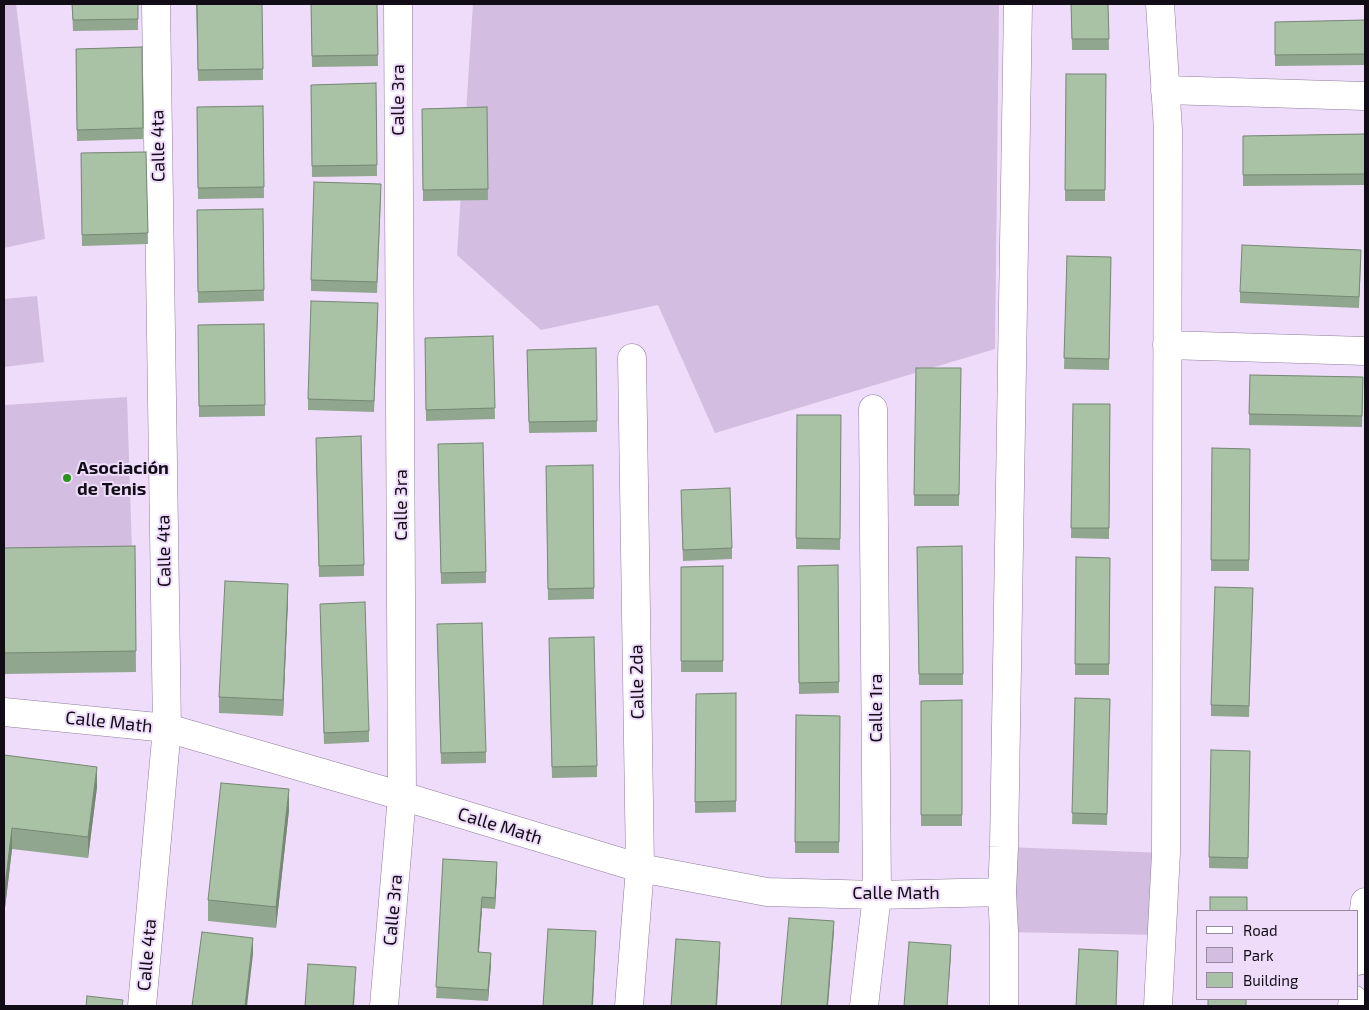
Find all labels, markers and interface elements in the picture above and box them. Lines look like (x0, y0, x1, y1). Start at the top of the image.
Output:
street label: Calle 3ra (387, 64, 409, 136)
street label: Calle 4ta (147, 110, 169, 182)
place label: Asociación de Tenis (77, 457, 169, 499)
street label: Calle 3ra (390, 469, 412, 541)
marker: Asociación de Tenis (61, 472, 73, 484)
street label: Calle 4ta (153, 515, 175, 587)
street label: Calle 2da (626, 644, 648, 720)
street label: Calle 1ra (865, 674, 887, 742)
street label: Calle Math (64, 707, 154, 737)
street label: Calle Math (455, 803, 545, 849)
street label: Calle 3ra (379, 873, 407, 947)
street label: Calle Math (852, 882, 940, 904)
legend (1196, 910, 1359, 1000)
street label: Calle 4ta (133, 918, 161, 992)
text: Road (1243, 921, 1278, 939)
text: Park (1243, 946, 1274, 964)
text: Building (1243, 971, 1298, 989)

